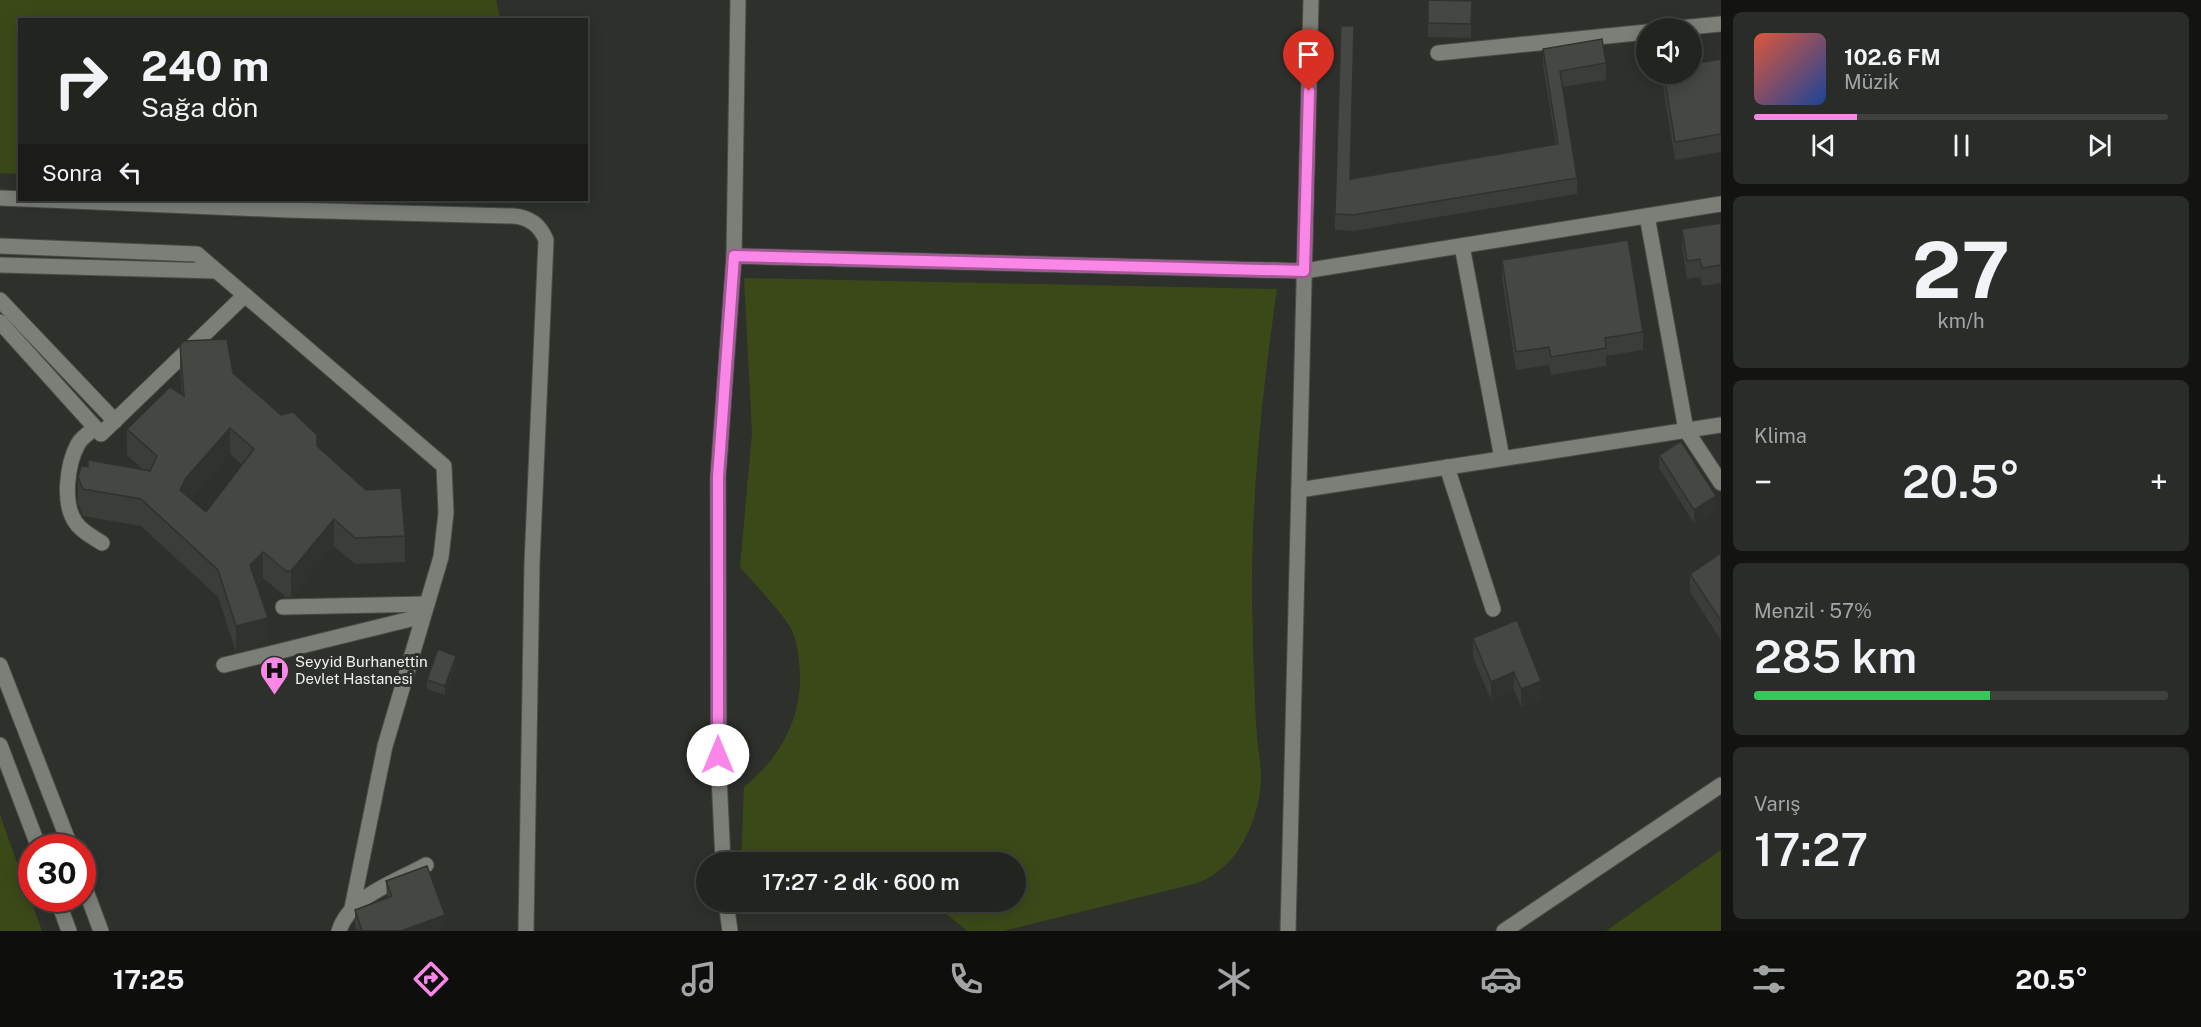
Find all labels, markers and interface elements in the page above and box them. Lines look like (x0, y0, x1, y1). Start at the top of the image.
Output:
map controls (1636, 18, 1702, 84)
button: sound (1636, 18, 1702, 84)
pin (1283, 29, 1334, 91)
icon: arrive (1292, 38, 1325, 71)
text: 240 m (141, 41, 269, 90)
icon: right (42, 42, 120, 120)
text: 102.6 FM (1844, 44, 1941, 70)
text: Müzik (1844, 70, 1899, 94)
text: Sağa dön (141, 91, 258, 123)
icon: previous (1807, 129, 1840, 162)
icon: pause (1945, 129, 1978, 162)
icon: next (2083, 129, 2116, 162)
icon: left (114, 156, 147, 189)
text: Sonra (42, 160, 102, 186)
text: 27 (1912, 224, 2010, 316)
text: km/h (1937, 309, 1985, 333)
text: Klima (1754, 424, 1807, 448)
text: 20.5° (1902, 455, 2020, 508)
text: − (1754, 463, 1772, 501)
text: + (2150, 463, 2168, 501)
text: Menzil · 57% (1754, 599, 1872, 623)
text: 285 km (1754, 630, 1917, 683)
place label: Seyyid Burhanettin Devlet Hastanesi (295, 653, 428, 687)
hospital icon: Seyyid Burhanettin Devlet Hastanesi (258, 654, 290, 696)
position arrow (686, 723, 750, 787)
text: Varış (1754, 792, 1800, 816)
text: 17:27 (1754, 823, 1868, 876)
speed limit sign: 30 (18, 834, 96, 912)
text: 17:27 · 2 dk · 600 m (762, 869, 960, 895)
icon: directions (410, 958, 452, 1000)
icon: music (678, 958, 720, 1000)
icon: phone (945, 958, 987, 1000)
icon: climate (1213, 958, 1255, 1000)
icon: car (1480, 958, 1522, 1000)
icon: filters (1748, 958, 1790, 1000)
text: 17:25 (113, 963, 184, 995)
text: 20.5° (2015, 963, 2088, 995)

